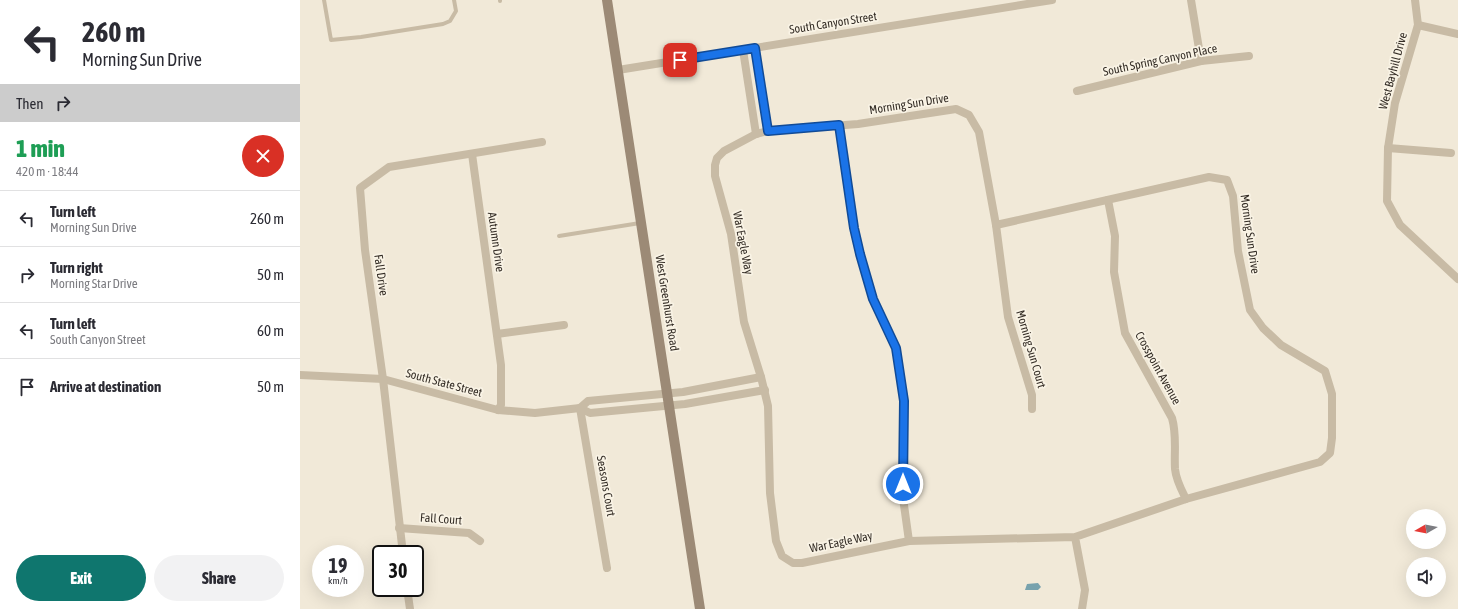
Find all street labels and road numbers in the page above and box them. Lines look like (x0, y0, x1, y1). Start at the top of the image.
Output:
street label: South Canyon Street (788, 9, 878, 37)
street label: West Bayhill Drive (1376, 31, 1410, 111)
street label: South Spring Canyon Place (1102, 41, 1218, 79)
street label: Morning Sun Drive (868, 91, 950, 117)
street label: Morning Sun Drive (1237, 193, 1263, 275)
street label: War Eagle Way (730, 210, 756, 276)
street label: Autumn Drive (485, 211, 507, 273)
street label: Fall Drive (371, 253, 391, 297)
street label: West Greenhurst Road (652, 254, 682, 352)
street label: Morning Sun Court (1013, 308, 1049, 390)
street label: Crosspoint Avenue (1132, 329, 1184, 407)
street label: South State Street (404, 366, 484, 400)
street label: Seasons Court (594, 455, 618, 518)
street label: Fall Court (420, 511, 463, 527)
street label: War Eagle Way (808, 528, 874, 555)

